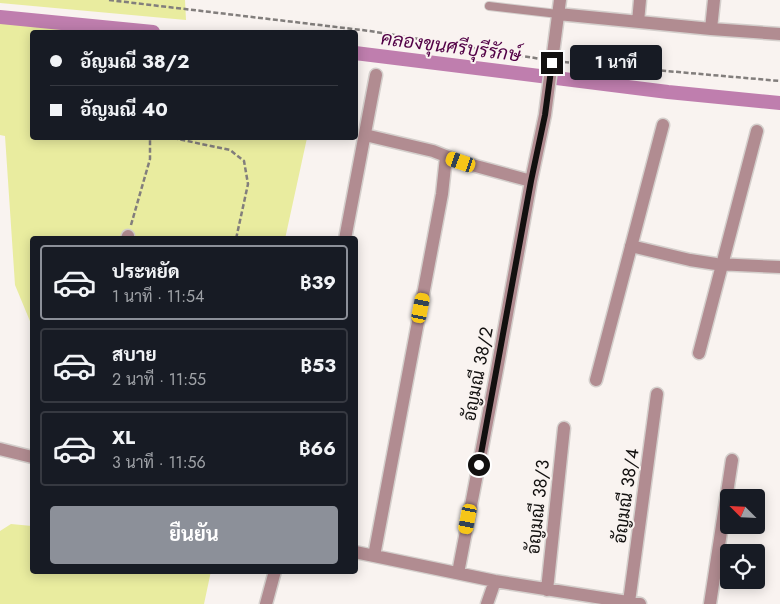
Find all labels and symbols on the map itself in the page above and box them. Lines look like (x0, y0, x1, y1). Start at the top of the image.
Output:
water label: คลองขุนศรีบุรีรักษ์ (379, 25, 525, 69)
callout: 1 นาที (570, 46, 662, 80)
route end (541, 52, 563, 74)
car (444, 150, 477, 174)
car (410, 292, 431, 324)
street label: อัญมณี 38/2 (456, 324, 500, 424)
street label: อัญมณี 38/4 (606, 447, 646, 545)
route start (468, 454, 490, 476)
street label: อัญมณี 38/3 (520, 458, 556, 556)
north arrow (720, 489, 765, 534)
car (457, 503, 478, 535)

